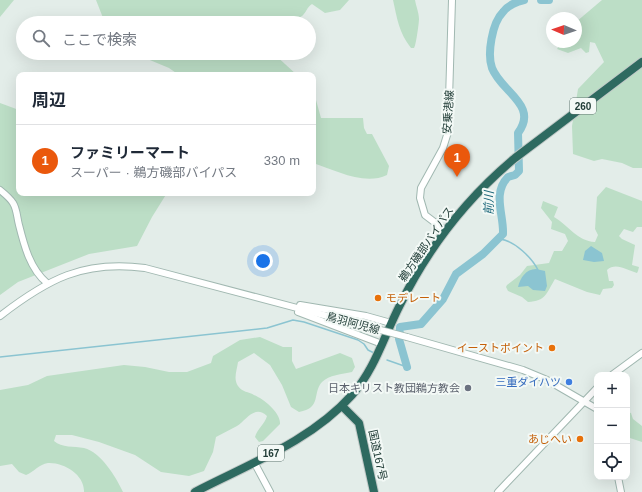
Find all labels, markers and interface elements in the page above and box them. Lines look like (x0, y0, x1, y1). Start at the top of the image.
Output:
north arrow (546, 12, 582, 48)
search box (16, 16, 316, 60)
icon: search (30, 27, 52, 49)
text: ここで検索 (62, 31, 137, 48)
street label: 安乗港線 (440, 90, 456, 134)
text: 周辺 (32, 91, 66, 110)
road number: 260 (570, 98, 596, 114)
text: ファミリーマート (70, 144, 190, 161)
pin: 1 (444, 144, 470, 177)
text: 1 (41, 153, 49, 168)
text: 330 m (264, 153, 300, 168)
text: スーパー · 鵜方磯部バイパス (70, 165, 237, 180)
water label: 前川 (482, 189, 496, 215)
street label: 鵜方磯部バイパス (396, 204, 456, 284)
your location (253, 251, 273, 271)
place label: モデレート (386, 292, 441, 304)
marker: モデレート (373, 293, 383, 303)
street label: 鳥羽阿児線 (325, 310, 381, 336)
place label: イーストポイント (457, 342, 544, 354)
marker: イーストポイント (547, 343, 557, 353)
map controls (594, 372, 630, 480)
button: + (594, 372, 630, 408)
place label: 三重ダイハツ (495, 376, 561, 388)
marker: 三重ダイハツ (564, 377, 574, 387)
place label: 日本キリスト教団鵜方教会 (328, 382, 460, 394)
marker: 日本キリスト教団鵜方教会 (463, 383, 473, 393)
button: − (594, 408, 630, 444)
street label: 国道167号 (367, 429, 389, 481)
place label: あじへい (528, 433, 572, 445)
marker: あじへい (575, 434, 585, 444)
button: locate (594, 444, 630, 480)
road number: 167 (258, 445, 284, 461)

